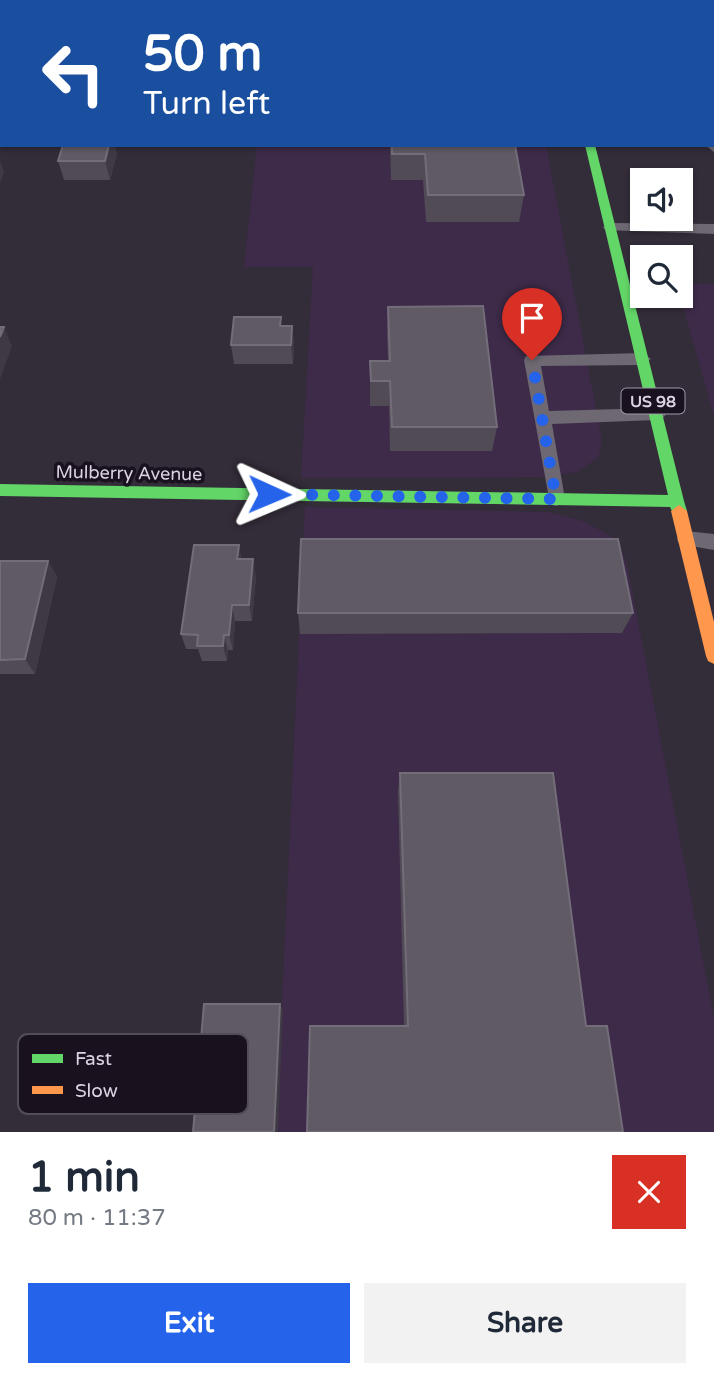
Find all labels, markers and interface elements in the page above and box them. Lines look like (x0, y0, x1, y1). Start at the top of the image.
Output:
text: 50 m (143, 25, 262, 84)
icon: left (28, 28, 119, 119)
text: Turn left (143, 85, 270, 123)
map controls (630, 168, 693, 308)
button: sound (630, 168, 693, 231)
button: search (630, 245, 693, 308)
pin (502, 288, 562, 360)
icon: arrive (513, 299, 551, 337)
road number: US 98 (622, 388, 684, 414)
position arrow (232, 457, 306, 531)
street label: Mulberry Avenue (55, 461, 203, 485)
legend (18, 1034, 248, 1114)
text: Fast (75, 1048, 112, 1070)
text: Slow (75, 1080, 118, 1102)
text: 1 min (28, 1152, 140, 1203)
button: close (612, 1155, 686, 1229)
text: 80 m · 11:37 (28, 1204, 166, 1232)
button: Exit (28, 1283, 350, 1363)
button: Share (364, 1283, 686, 1363)

